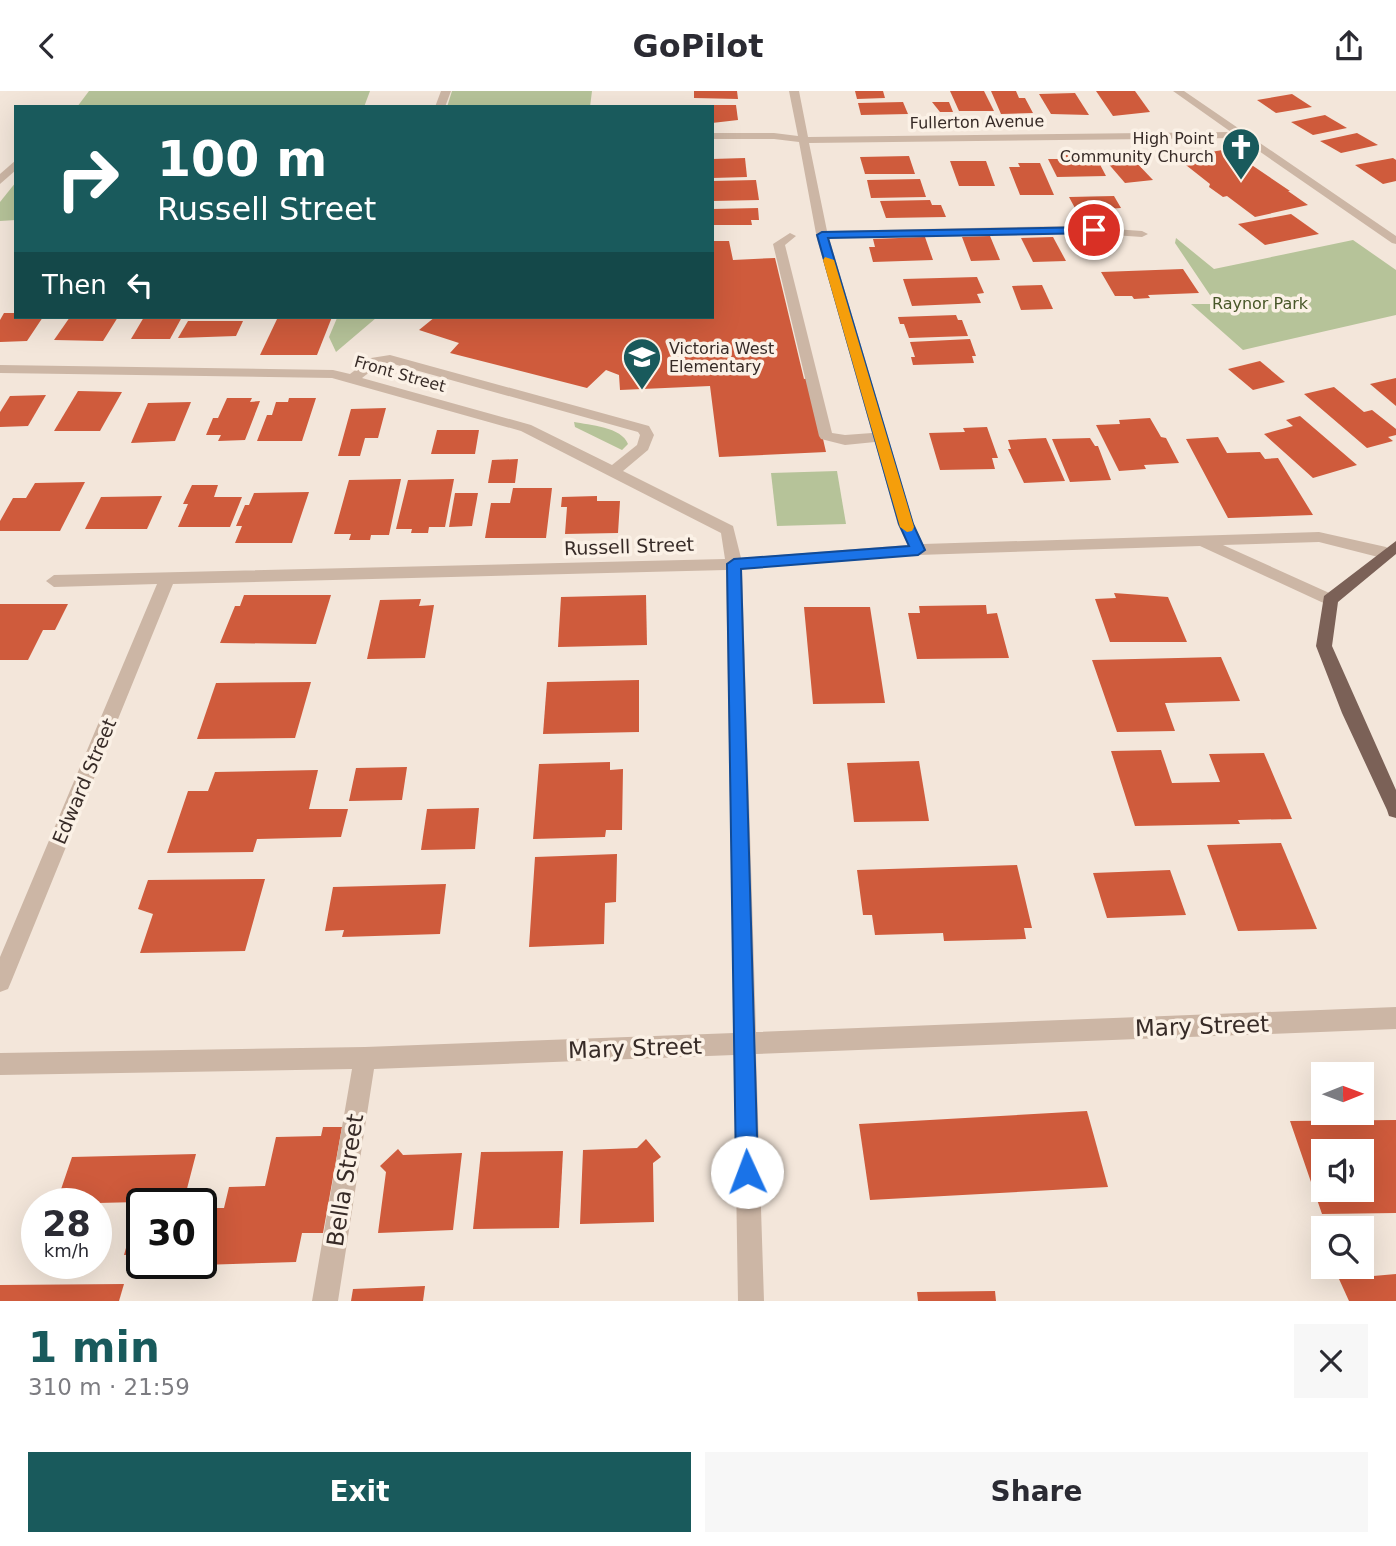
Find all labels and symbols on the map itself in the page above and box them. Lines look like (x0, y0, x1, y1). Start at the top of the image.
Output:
street label: Fullerton Avenue (910, 111, 1044, 133)
church icon: High Point Community Church (1220, 126, 1262, 181)
place label: High Point Community Church (1060, 129, 1214, 166)
pin (1064, 200, 1124, 260)
park label: Raynor Park (1212, 294, 1309, 313)
school or university icon: Victoria West Elementary (621, 336, 663, 391)
place label: Victoria West Elementary (669, 339, 774, 376)
street label: Front Street (352, 352, 448, 396)
street label: Russell Street (564, 533, 694, 559)
street label: Edward Street (48, 715, 120, 847)
street label: Mary Street (1134, 1011, 1270, 1041)
street label: Mary Street (567, 1033, 703, 1063)
north arrow (1311, 1062, 1374, 1125)
street label: Bella Street (322, 1112, 368, 1248)
position arrow (710, 1135, 784, 1209)
speed limit sign: 30 (126, 1188, 217, 1279)

